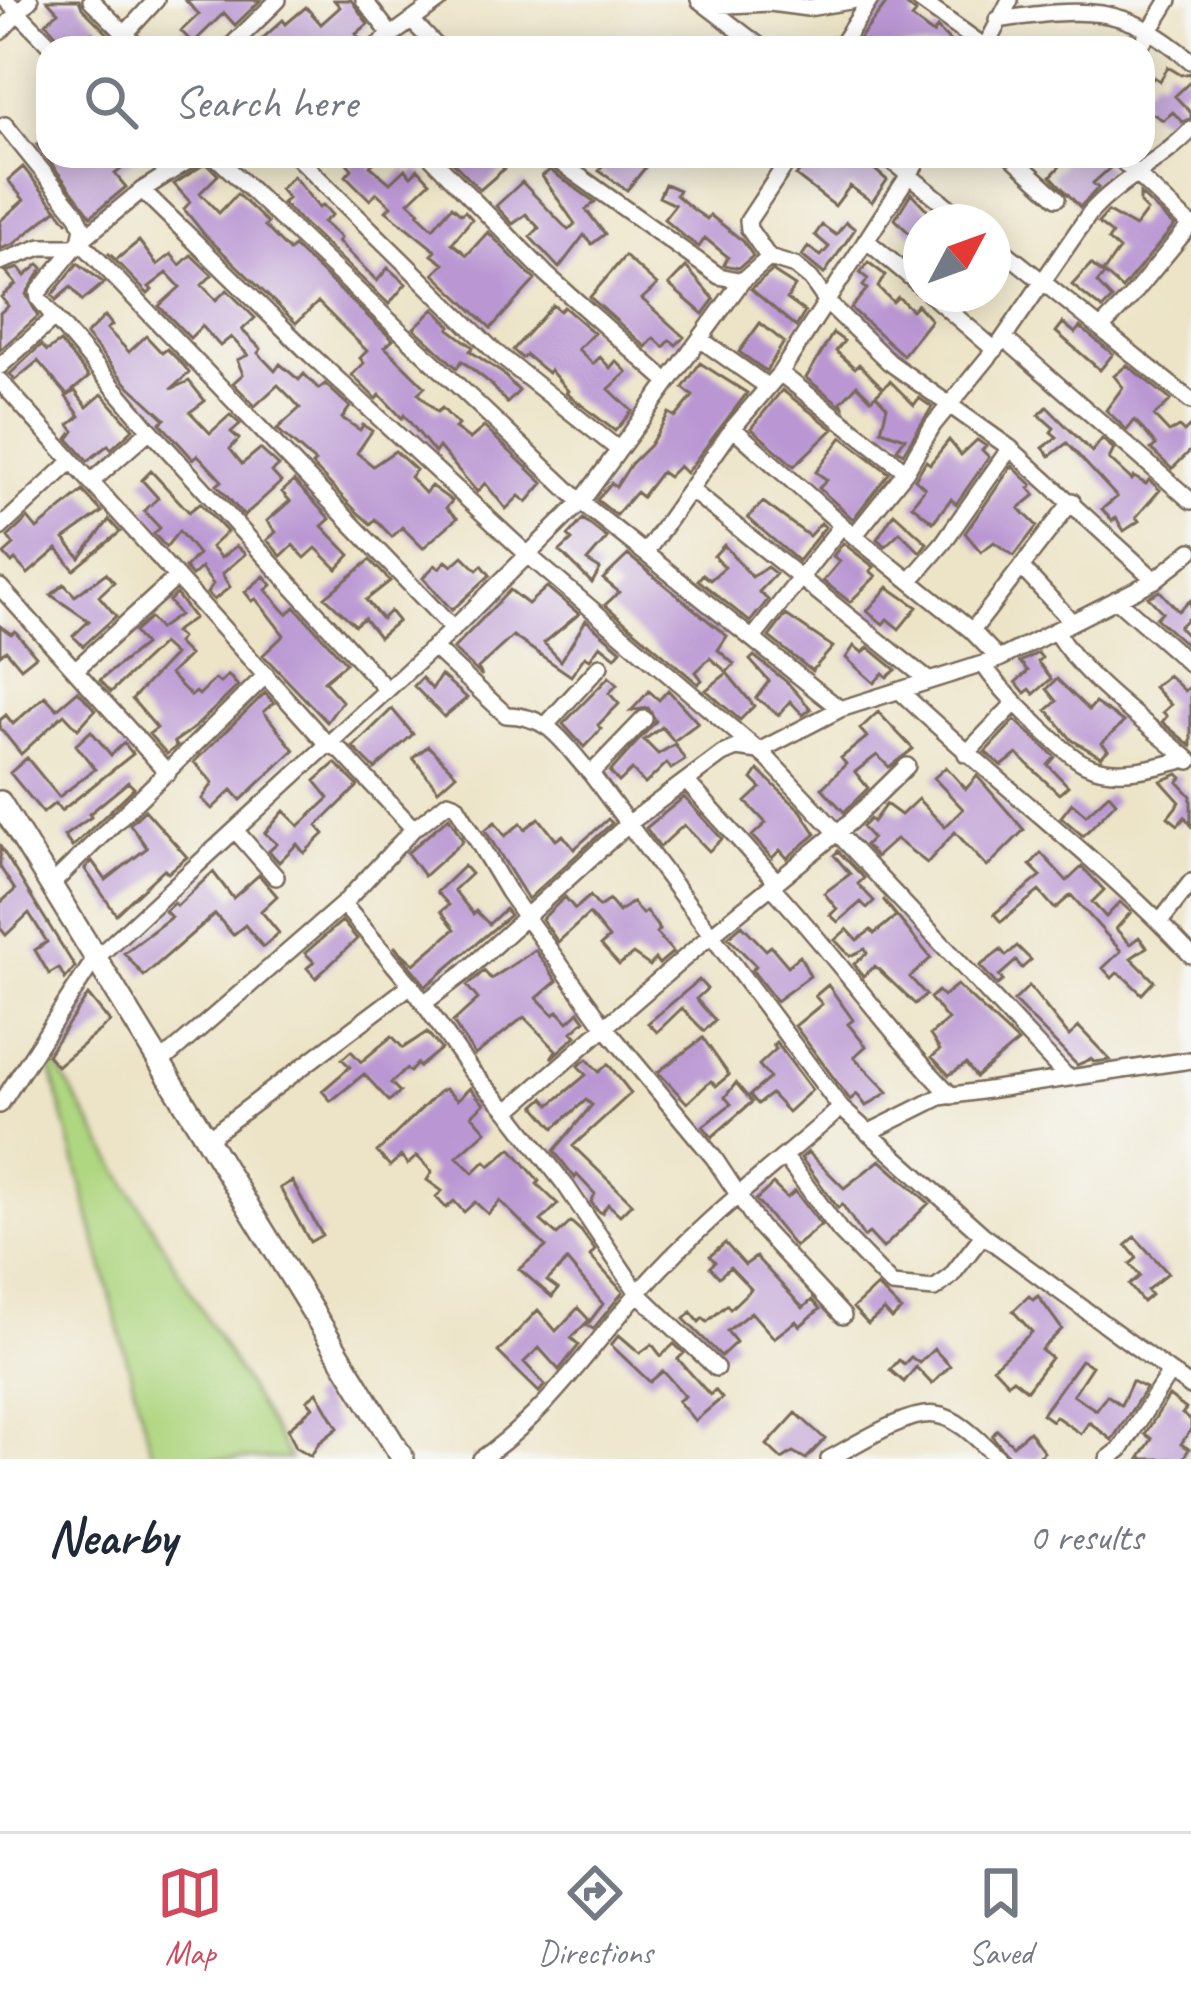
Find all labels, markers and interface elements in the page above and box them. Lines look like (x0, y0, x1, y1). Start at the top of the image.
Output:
search box (36, 36, 1155, 168)
icon: search (78, 69, 144, 135)
text: Search here (174, 74, 357, 131)
north arrow (903, 204, 1011, 312)
text: Nearby (48, 1505, 176, 1569)
text: 0 results (1029, 1513, 1143, 1562)
tab: Map (157, 1860, 223, 1974)
tab: Directions (538, 1860, 653, 1974)
tab: Saved (968, 1860, 1034, 1974)

